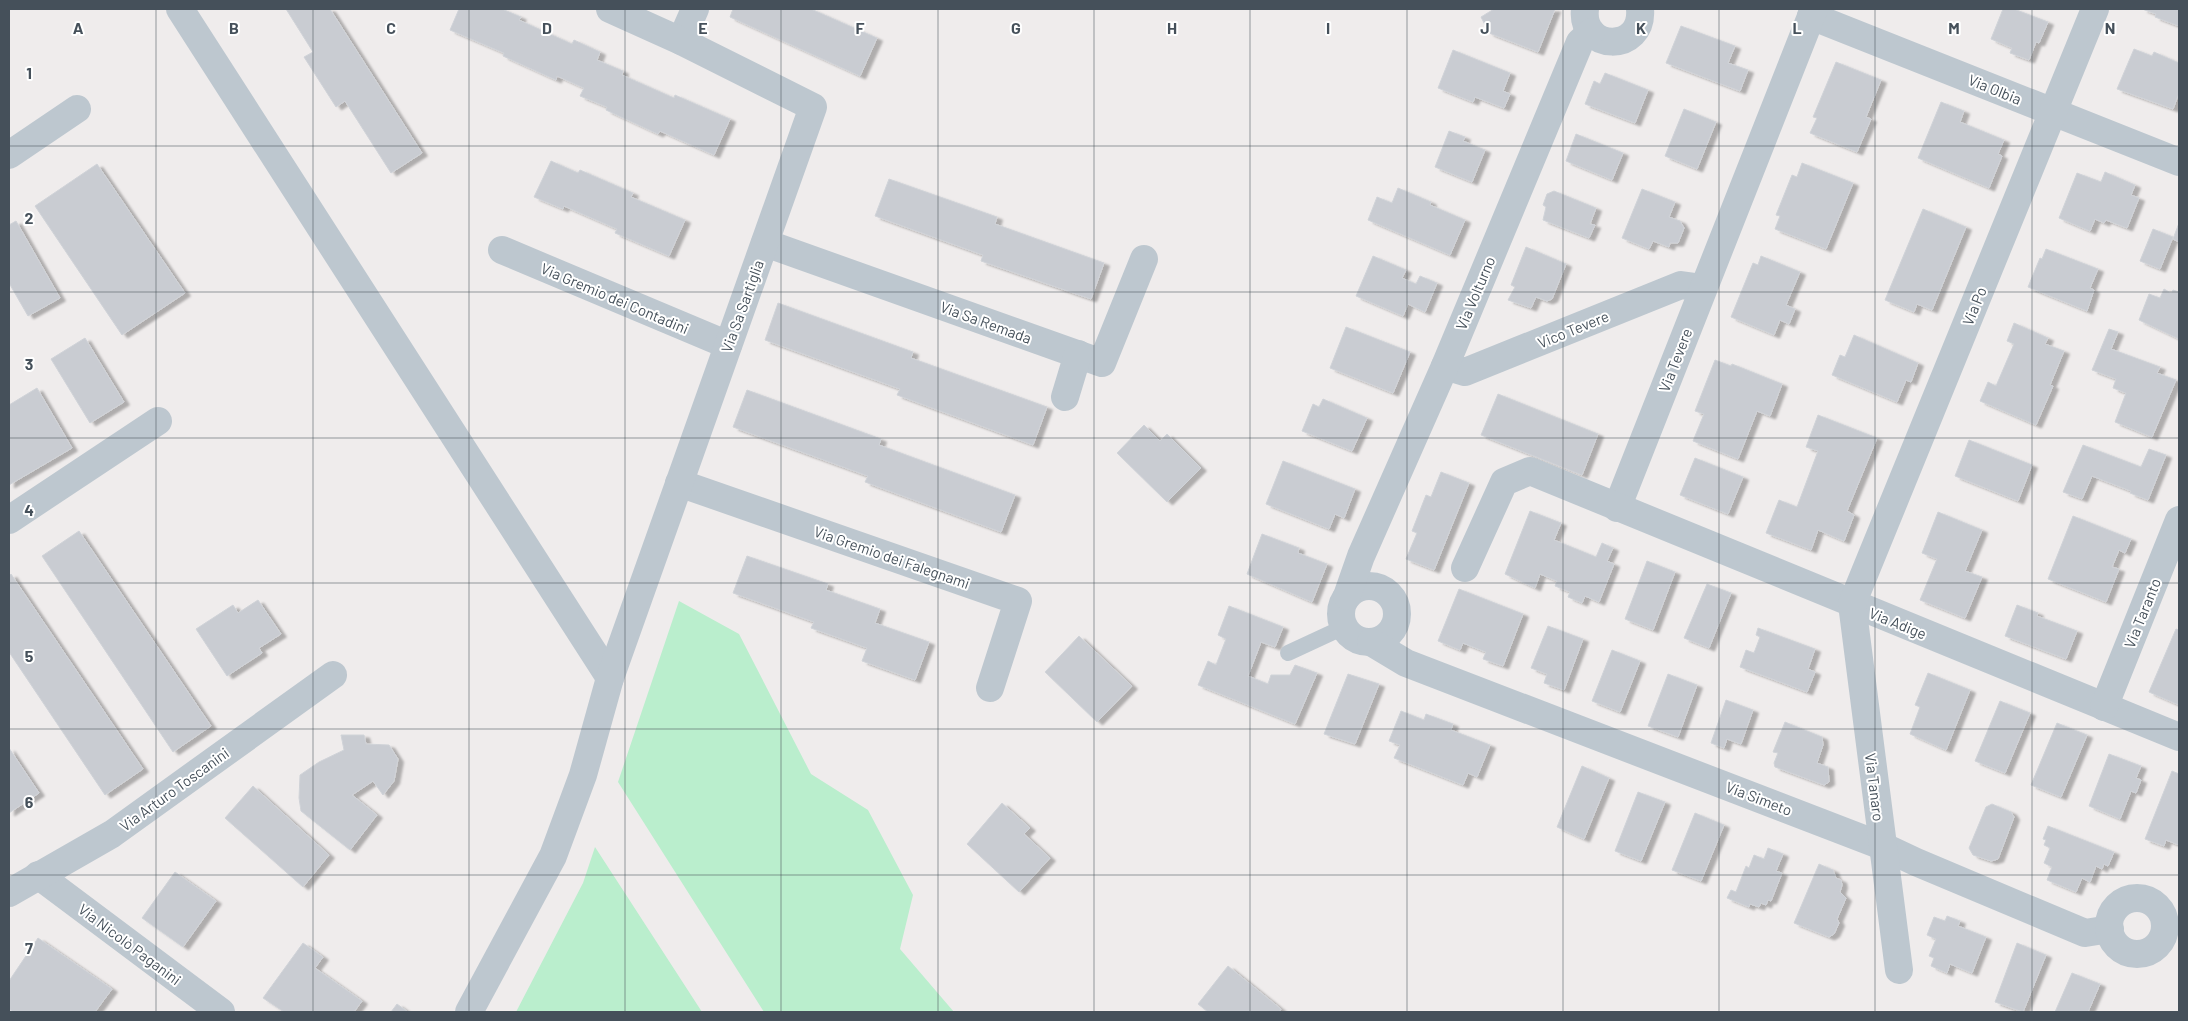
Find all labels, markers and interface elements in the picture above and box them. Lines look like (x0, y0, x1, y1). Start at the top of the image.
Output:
text: A (73, 18, 84, 37)
text: B (229, 18, 239, 37)
text: C (386, 18, 396, 37)
text: D (542, 18, 552, 37)
text: E (698, 18, 708, 37)
text: F (856, 18, 865, 37)
text: G (1011, 18, 1021, 37)
text: H (1167, 18, 1177, 37)
text: I (1326, 18, 1330, 37)
text: J (1480, 18, 1490, 37)
text: K (1636, 18, 1646, 37)
text: L (1792, 18, 1802, 37)
text: M (1948, 18, 1960, 37)
text: N (2105, 18, 2115, 37)
text: 1 (26, 63, 32, 82)
street label: Via Olbia (1966, 70, 2024, 108)
text: 2 (25, 208, 34, 227)
street label: Via Volturno (1451, 254, 1499, 332)
street label: Via Sa Sartiglia (717, 257, 767, 355)
street label: Via Gremio dei Contadini (538, 259, 692, 337)
street label: Via Po (1958, 284, 1990, 328)
street label: Via Sa Remada (938, 297, 1034, 347)
street label: Vico Tevere (1535, 307, 1611, 351)
street label: Via Tevere (1655, 326, 1695, 394)
text: 3 (25, 354, 33, 373)
text: 4 (24, 500, 34, 519)
street label: Via Gremio dei Falegnami (812, 522, 972, 592)
street label: Via Taranto (2120, 575, 2164, 651)
street label: Via Adige (1867, 603, 1929, 643)
text: 5 (25, 646, 34, 665)
street label: Via Arturo Toscanini (116, 743, 232, 835)
street label: Via Tanaro (1862, 752, 1888, 822)
street label: Via Simeto (1723, 777, 1795, 819)
text: 6 (25, 792, 34, 811)
street label: Via Nicolò Paganini (75, 900, 185, 988)
text: 7 (25, 938, 33, 957)

